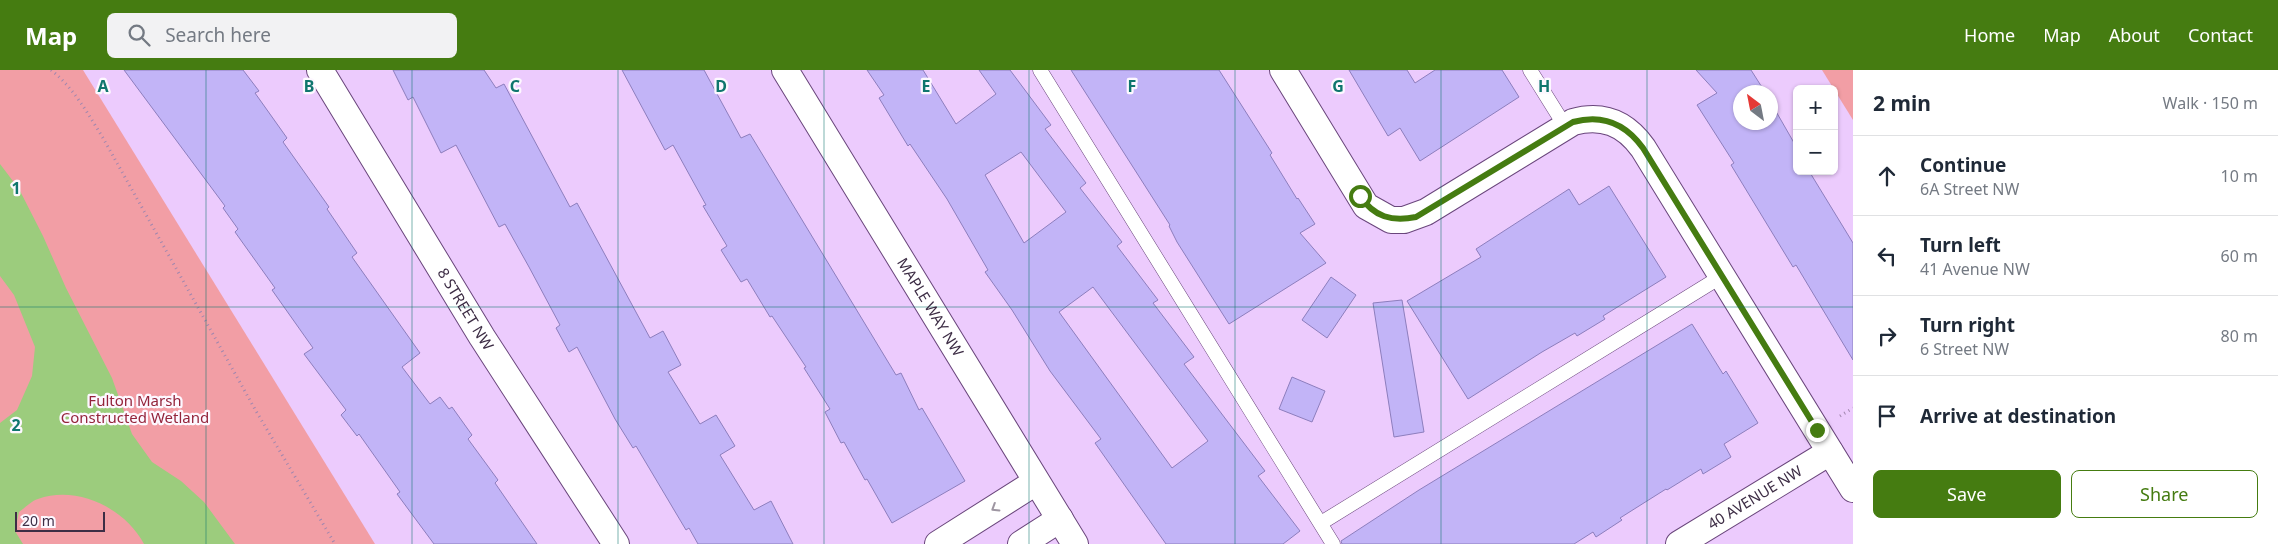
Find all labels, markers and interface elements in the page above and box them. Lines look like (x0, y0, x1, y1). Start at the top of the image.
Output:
search box (107, 13, 457, 58)
text: Map (25, 19, 77, 52)
icon: search (125, 21, 153, 49)
text: Search here (165, 22, 271, 48)
text: Home (1964, 23, 2015, 47)
text: Map (2043, 23, 2081, 47)
text: About (2109, 23, 2160, 47)
text: Contact (2188, 23, 2253, 47)
text: A (97, 75, 109, 97)
text: B (304, 75, 314, 97)
text: C (510, 75, 520, 97)
text: D (715, 75, 727, 97)
text: E (922, 75, 931, 97)
text: F (1128, 75, 1136, 97)
text: G (1332, 75, 1344, 97)
text: H (1538, 75, 1550, 97)
north arrow (1733, 85, 1778, 130)
map controls (1793, 85, 1838, 175)
button: + (1793, 85, 1838, 130)
text: 2 min (1873, 89, 1931, 117)
text: Walk · 150 m (2163, 92, 2258, 114)
button: − (1793, 130, 1838, 175)
text: Continue (1920, 152, 2006, 178)
icon: ahead (1873, 162, 1901, 190)
text: 10 m (2221, 165, 2258, 187)
text: 1 (11, 177, 21, 199)
text: 6A Street NW (1920, 178, 2019, 200)
route start (1349, 185, 1372, 208)
text: Turn left (1920, 232, 2001, 258)
icon: left (1873, 242, 1901, 270)
text: 60 m (2221, 245, 2258, 267)
street label: MAPLE WAY NW (893, 254, 969, 360)
text: 41 Avenue NW (1920, 258, 2030, 280)
street label: 8 STREET NW (433, 264, 499, 354)
text: Turn right (1920, 312, 2015, 338)
icon: right (1873, 322, 1901, 350)
text: 80 m (2221, 325, 2258, 347)
text: 6 Street NW (1920, 338, 2009, 360)
park label: Fulton Marsh Constructed Wetland (61, 390, 209, 427)
icon: arrive (1873, 402, 1901, 430)
text: Arrive at destination (1920, 403, 2116, 429)
text: 2 (11, 414, 21, 436)
route end (1806, 419, 1829, 442)
street label: 40 AVENUE NW (1703, 460, 1806, 533)
button: Save (1873, 470, 2061, 518)
button: Share (2071, 470, 2258, 518)
one-way arrow (992, 502, 1001, 511)
scale bar (15, 509, 105, 532)
text: 20 m (22, 511, 55, 530)

